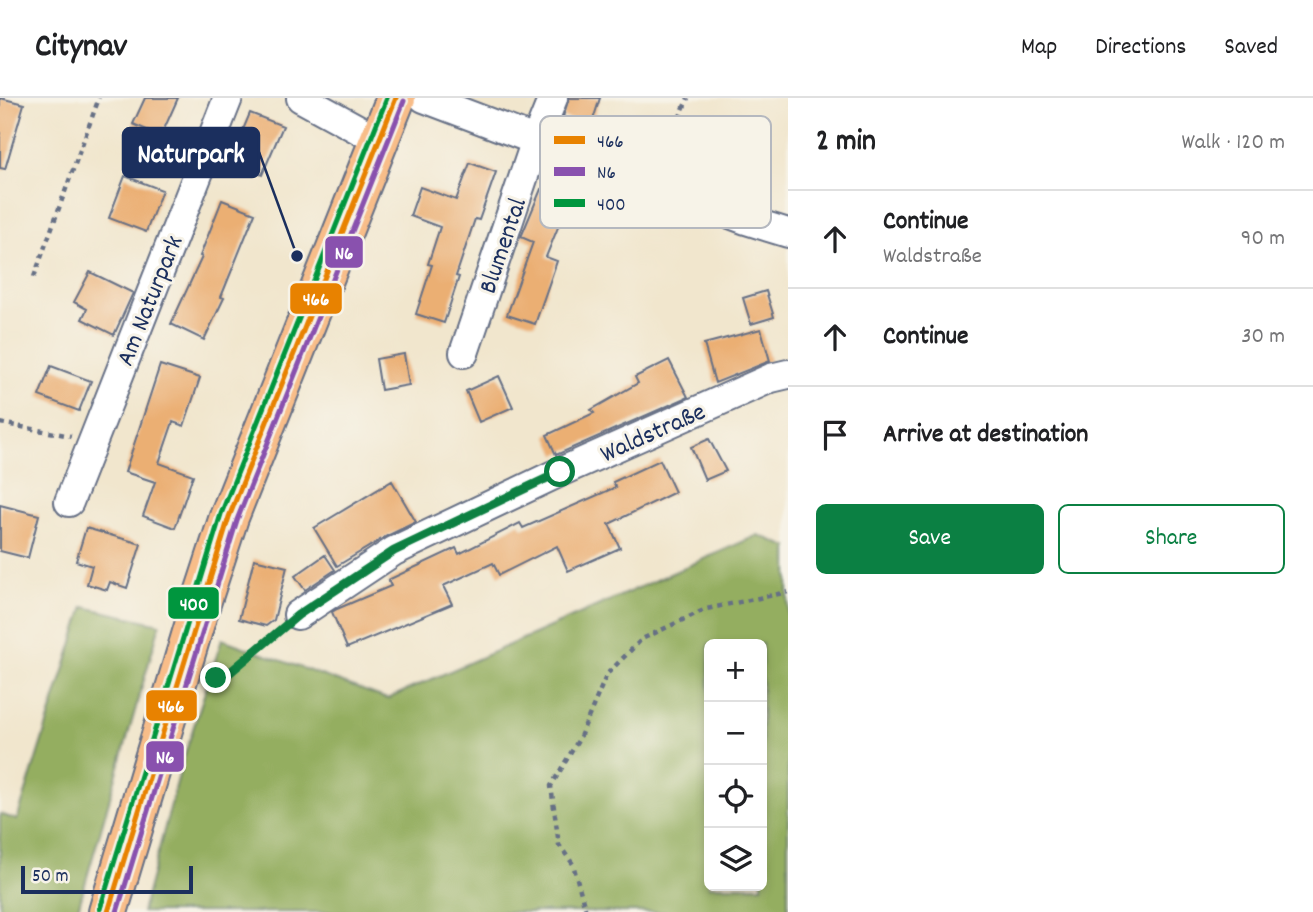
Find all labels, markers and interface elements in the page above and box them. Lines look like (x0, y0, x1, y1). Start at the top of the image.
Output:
text: Citynav (35, 25, 127, 72)
text: Map (1021, 31, 1057, 65)
text: Directions (1095, 31, 1186, 65)
text: Saved (1224, 31, 1278, 65)
legend (540, 116, 771, 228)
text: 2 min (816, 122, 876, 165)
text: Walk · 120 m (1182, 127, 1285, 160)
callout: Naturpark (123, 128, 259, 177)
text: 466 (597, 130, 624, 157)
text: Naturpark (137, 137, 245, 177)
text: N6 (597, 161, 616, 188)
street label: Blumental (471, 193, 538, 299)
text: 400 (597, 193, 626, 220)
text: Continue (883, 204, 968, 241)
icon: ahead (816, 220, 854, 258)
text: 90 m (1241, 223, 1285, 256)
street label: Am Naturpark (108, 230, 194, 372)
line badge: N6 (324, 235, 364, 269)
text: Waldstraße (883, 241, 982, 274)
text: N6 (335, 242, 353, 269)
line badge: 466 (289, 282, 343, 315)
text: 466 (303, 288, 329, 315)
icon: ahead (816, 318, 854, 356)
text: Continue (883, 319, 968, 356)
text: 30 m (1241, 321, 1285, 354)
street label: Waldstraße (595, 395, 712, 474)
icon: arrive (816, 416, 854, 454)
text: Arrive at destination (883, 417, 1088, 454)
route start (544, 456, 575, 487)
button: Save (816, 504, 1044, 574)
button: Share (1058, 504, 1285, 574)
line badge: 400 (167, 586, 220, 620)
text: 400 (180, 593, 208, 620)
map controls (704, 639, 767, 891)
button: + (704, 639, 767, 702)
route end (200, 662, 231, 693)
line badge: 466 (145, 689, 198, 722)
text: 466 (158, 695, 184, 722)
button: − (704, 702, 767, 765)
line badge: N6 (145, 740, 185, 773)
text: N6 (156, 746, 174, 773)
button: locate (704, 765, 767, 828)
button: layers (704, 828, 767, 891)
scale bar (21, 863, 192, 895)
text: 50 m (32, 864, 69, 891)

